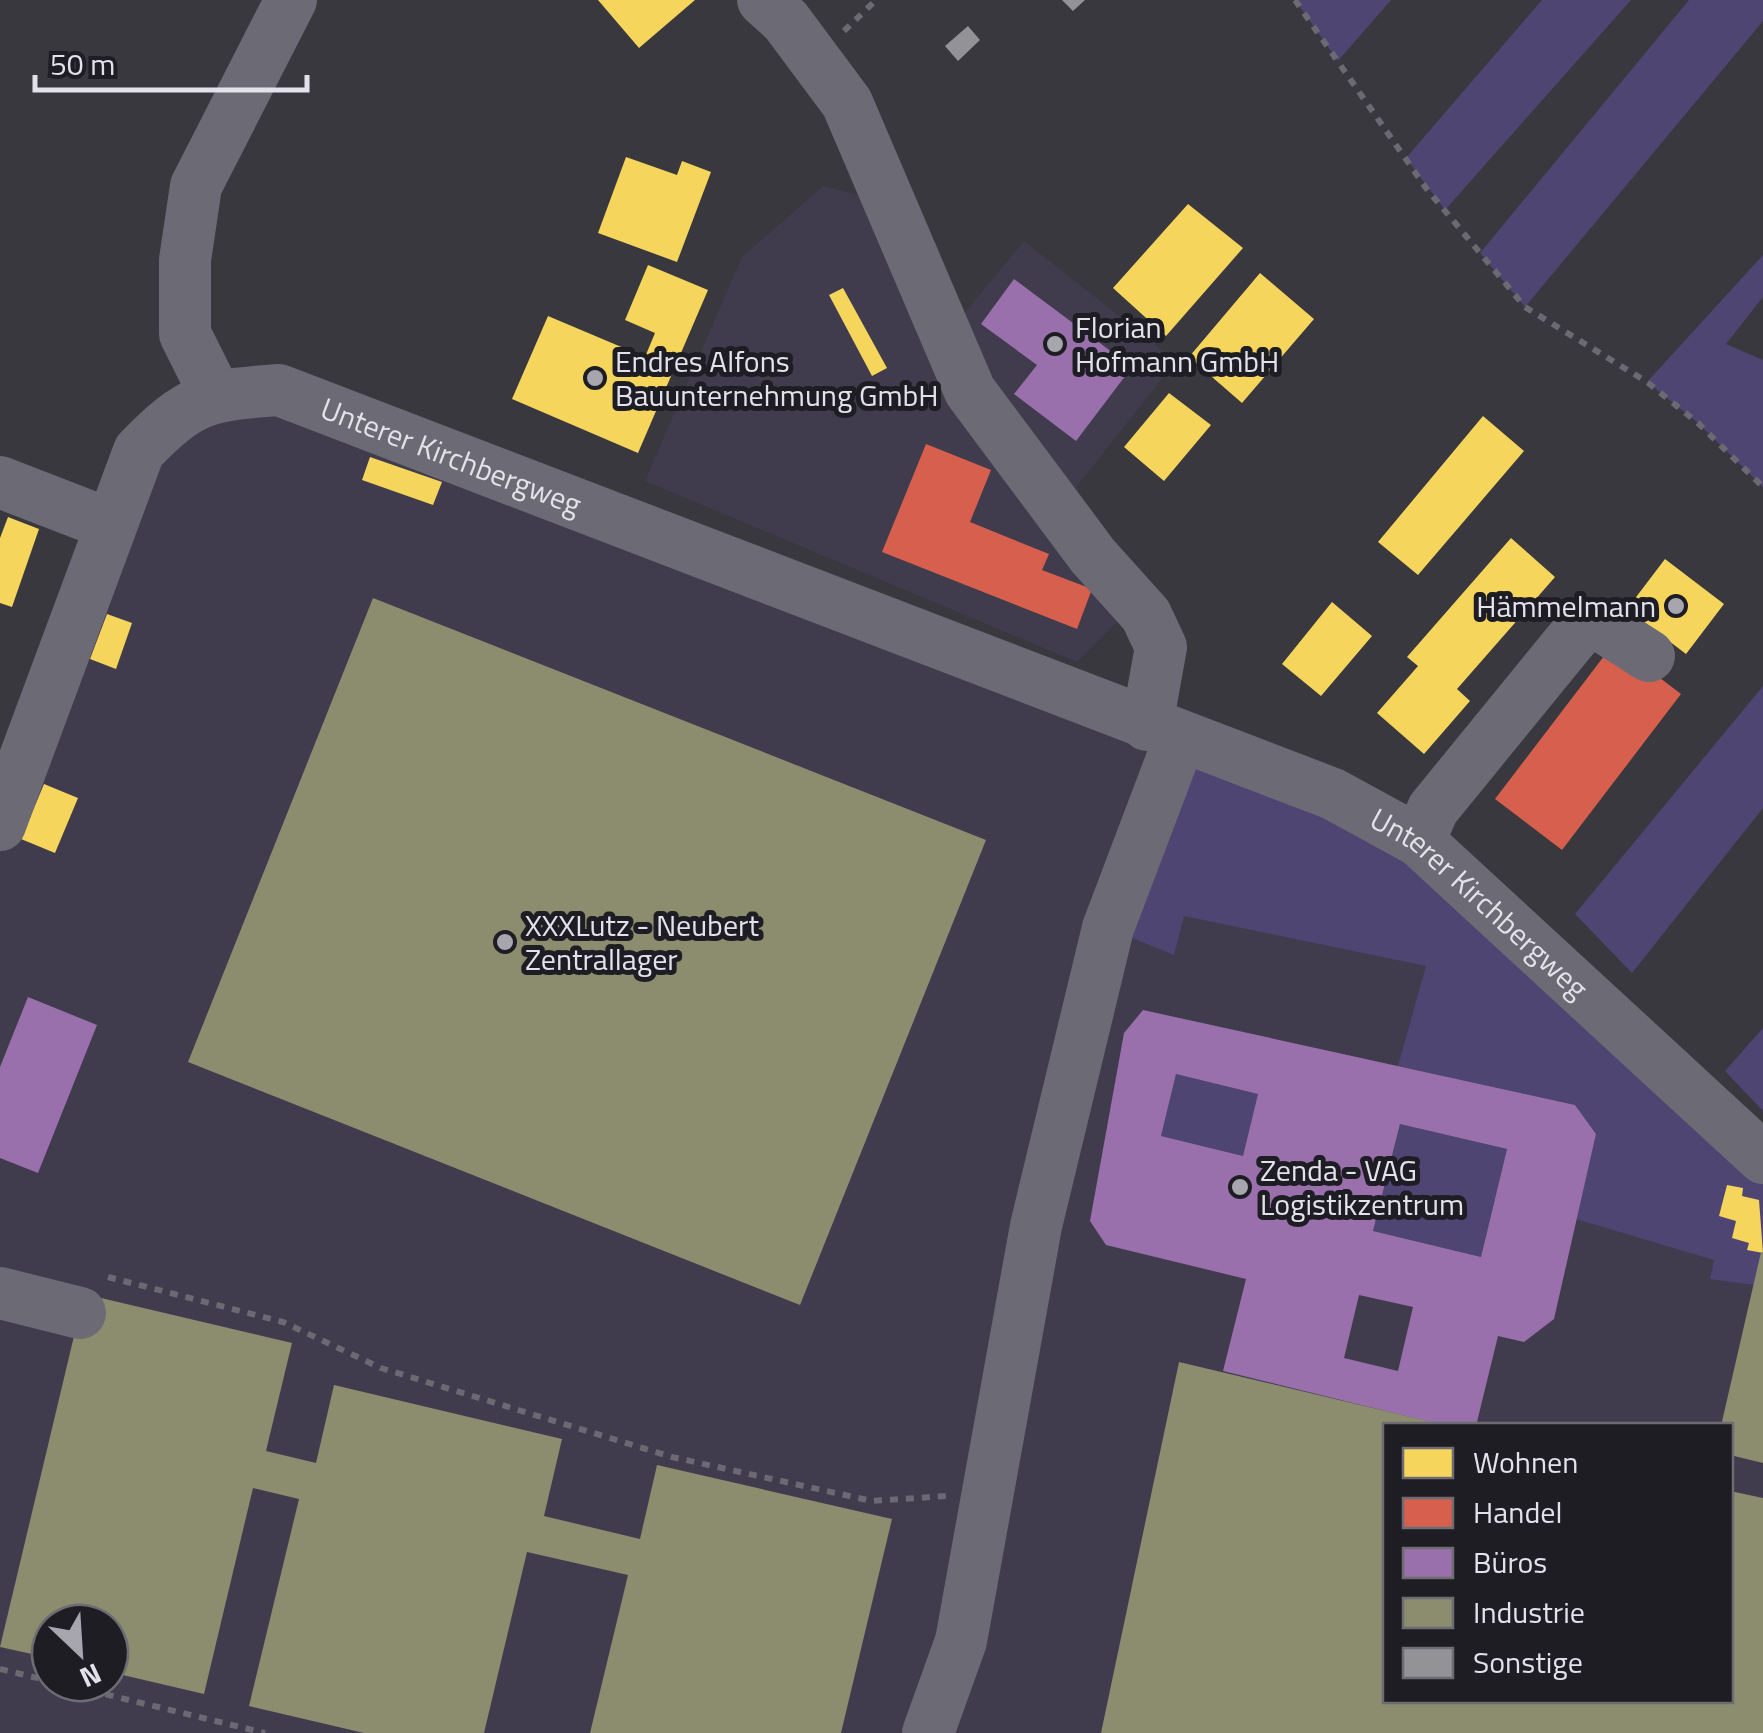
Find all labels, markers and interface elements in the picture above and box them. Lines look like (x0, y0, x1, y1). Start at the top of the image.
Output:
scale bar (35, 30, 308, 92)
text: 50 m (50, 41, 115, 87)
place label: Florian Hofmann GmbH (1075, 304, 1279, 384)
marker: Florian Hofmann GmbH (1044, 333, 1066, 355)
place label: Endres Alfons Bauunternehmung GmbH (615, 338, 938, 418)
marker: Endres Alfons Bauunternehmung GmbH (584, 367, 606, 389)
street label: Unterer Kirchbergweg (314, 385, 588, 527)
place label: Hämmelmann (1476, 583, 1656, 629)
marker: Hämmelmann (1665, 595, 1687, 617)
street label: Unterer Kirchbergweg (1362, 796, 1599, 1010)
place label: XXXLutz - Neubert Zentrallager (525, 902, 759, 982)
marker: XXXLutz - Neubert Zentrallager (494, 931, 516, 953)
place label: Zenda - VAG Logistikzentrum (1260, 1147, 1464, 1227)
marker: Zenda - VAG Logistikzentrum (1229, 1176, 1251, 1198)
legend (1383, 1423, 1733, 1703)
text: Wohnen (1473, 1439, 1578, 1485)
text: Handel (1473, 1489, 1562, 1535)
text: Büros (1473, 1539, 1547, 1585)
text: Industrie (1473, 1589, 1585, 1635)
north arrow (30, 1603, 130, 1703)
text: Sonstige (1473, 1639, 1583, 1685)
text: N (73, 1653, 109, 1700)

